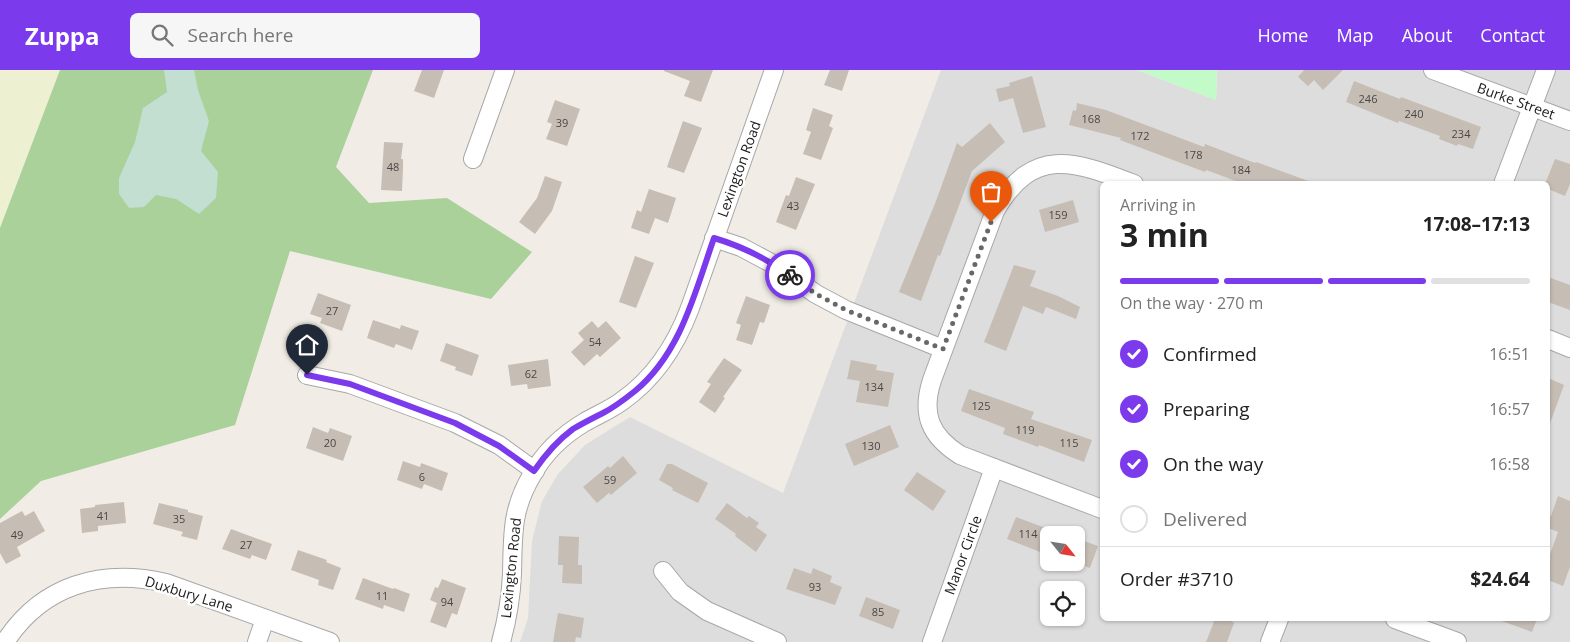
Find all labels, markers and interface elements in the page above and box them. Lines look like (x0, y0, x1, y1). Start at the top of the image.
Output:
search box (130, 13, 480, 58)
text: Zuppa (25, 19, 100, 52)
icon: search (148, 21, 176, 49)
text: Search here (188, 22, 293, 48)
text: Home (1258, 23, 1308, 47)
text: Map (1336, 23, 1374, 47)
text: About (1402, 23, 1452, 47)
text: Contact (1480, 23, 1545, 47)
street label: Burke Street (1475, 78, 1558, 123)
house number: 246 (1359, 91, 1377, 106)
house number: 240 (1405, 106, 1423, 121)
house number: 168 (1082, 111, 1100, 126)
house number: 39 (556, 115, 568, 130)
street label: Lexington Road (712, 118, 765, 220)
house number: 234 (1452, 126, 1471, 141)
house number: 172 (1131, 128, 1149, 143)
house number: 178 (1184, 147, 1202, 162)
house number: 48 (387, 159, 399, 174)
house number: 184 (1232, 162, 1251, 177)
pin (970, 171, 1012, 222)
icon: bag (977, 178, 1005, 206)
text: Arriving in (1120, 194, 1196, 216)
house number: 43 (787, 198, 799, 213)
house number: 159 (1049, 207, 1067, 222)
text: 17:08–17:13 (1423, 211, 1530, 237)
text: 3 min (1120, 213, 1209, 256)
courier (765, 250, 815, 300)
icon: bike (776, 261, 804, 289)
text: On the way · 270 m (1120, 292, 1263, 314)
house number: 27 (326, 303, 338, 318)
pin (286, 324, 328, 375)
icon: home (293, 331, 321, 359)
house number: 54 (589, 334, 602, 349)
icon: check (1120, 340, 1148, 368)
text: Confirmed (1163, 341, 1257, 367)
text: 16:51 (1489, 343, 1530, 365)
house number: 62 (525, 366, 537, 381)
house number: 134 (865, 379, 884, 394)
icon: check (1120, 395, 1148, 423)
text: Preparing (1163, 396, 1250, 422)
house number: 125 (972, 398, 990, 413)
text: 16:57 (1489, 398, 1530, 420)
house number: 119 (1016, 422, 1034, 437)
house number: 20 (324, 435, 336, 450)
house number: 115 (1060, 435, 1078, 450)
house number: 130 (862, 438, 880, 453)
icon: check (1120, 450, 1148, 478)
text: On the way (1163, 451, 1263, 477)
text: 16:58 (1489, 453, 1530, 475)
house number: 6 (419, 469, 425, 484)
house number: 59 (604, 472, 616, 487)
text: Delivered (1163, 506, 1247, 532)
house number: 41 (97, 508, 109, 523)
house number: 35 (173, 511, 185, 526)
street label: Manor Circle (939, 512, 986, 597)
street label: Lexington Road (496, 517, 525, 619)
house number: 114 (1019, 526, 1038, 541)
north arrow (1040, 526, 1085, 571)
map controls (1040, 526, 1085, 626)
house number: 49 (11, 527, 23, 542)
house number: 27 (240, 537, 252, 552)
text: Order #3710 (1120, 566, 1233, 592)
text: $24.64 (1470, 566, 1530, 592)
street label: Duxbury Lane (143, 571, 236, 616)
house number: 93 (809, 579, 821, 594)
button: locate (1040, 581, 1085, 626)
house number: 11 (376, 588, 388, 603)
house number: 94 (441, 594, 454, 609)
house number: 85 (872, 604, 884, 619)

